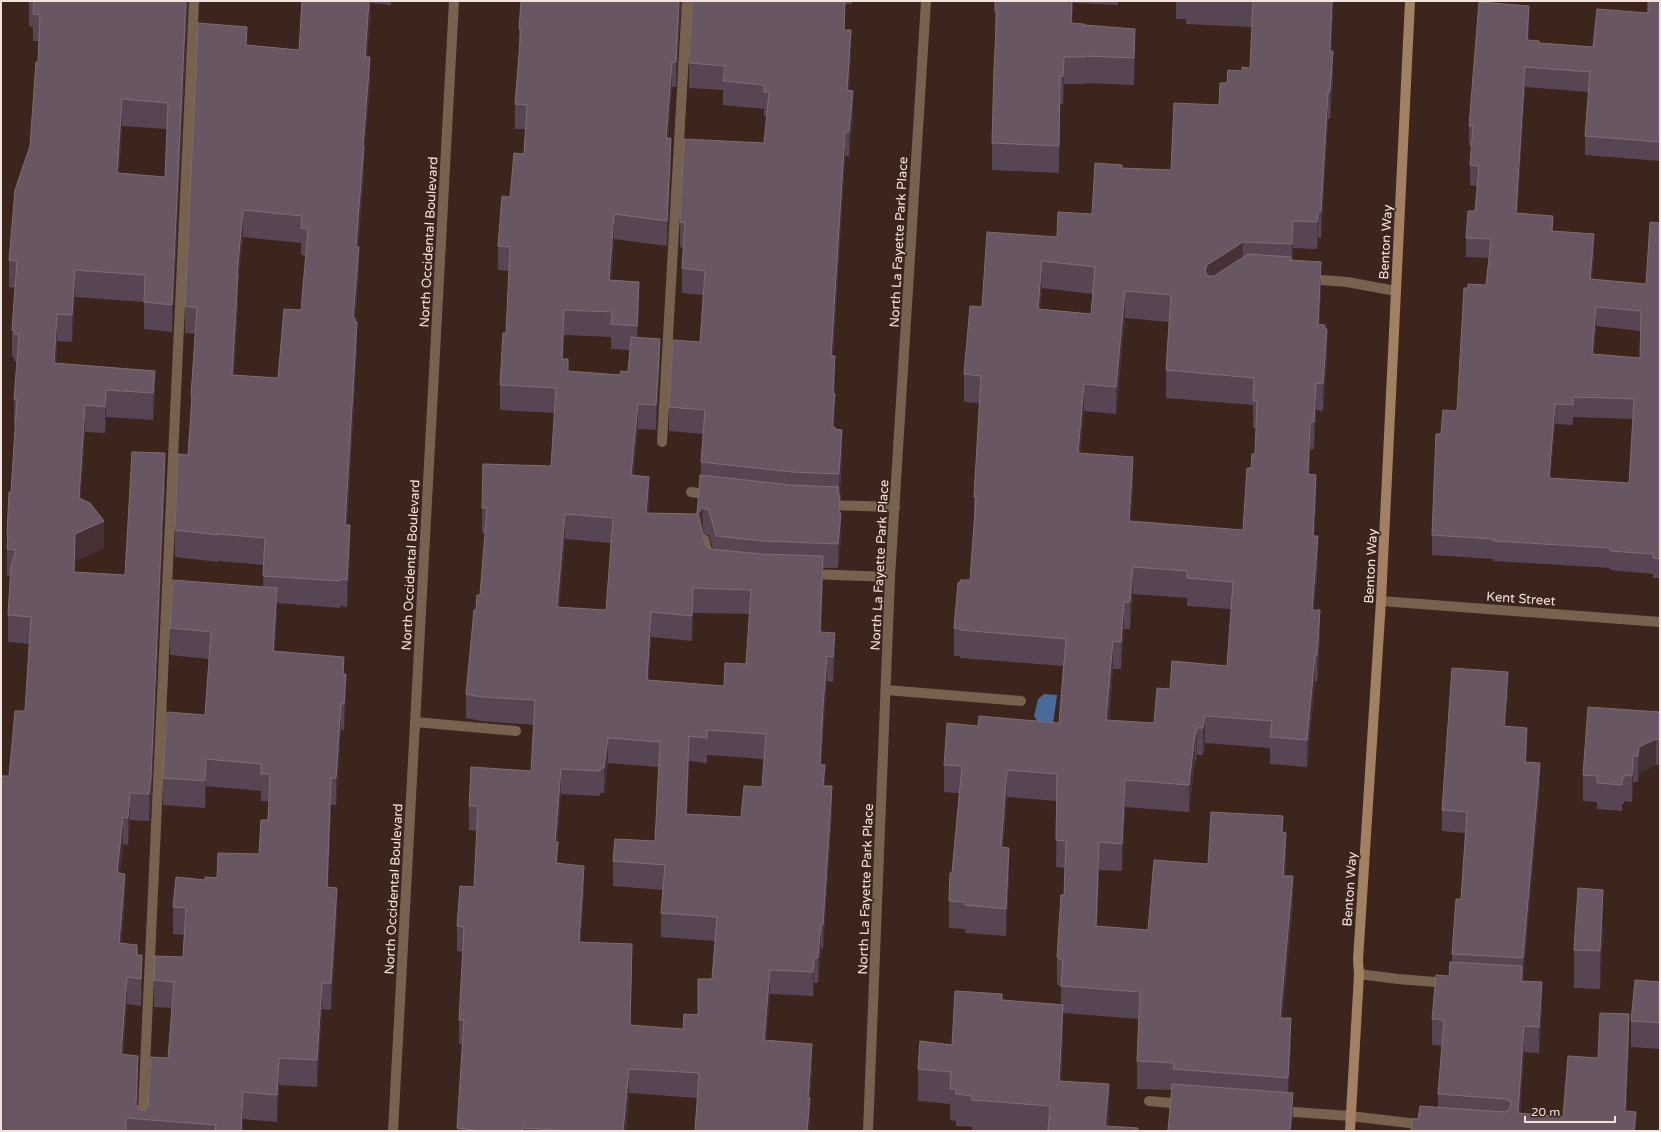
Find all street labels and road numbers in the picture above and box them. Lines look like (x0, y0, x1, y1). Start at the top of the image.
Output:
street label: North Occidental Boulevard (417, 156, 441, 328)
street label: North La Fayette Park Place (887, 156, 911, 328)
street label: Benton Way (1376, 204, 1396, 280)
street label: North Occidental Boulevard (399, 479, 423, 651)
street label: North La Fayette Park Place (868, 479, 892, 651)
street label: Benton Way (1361, 528, 1381, 604)
street label: Kent Street (1486, 589, 1556, 609)
street label: North Occidental Boulevard (382, 803, 406, 975)
street label: North La Fayette Park Place (855, 803, 877, 975)
street label: Benton Way (1339, 851, 1361, 927)

